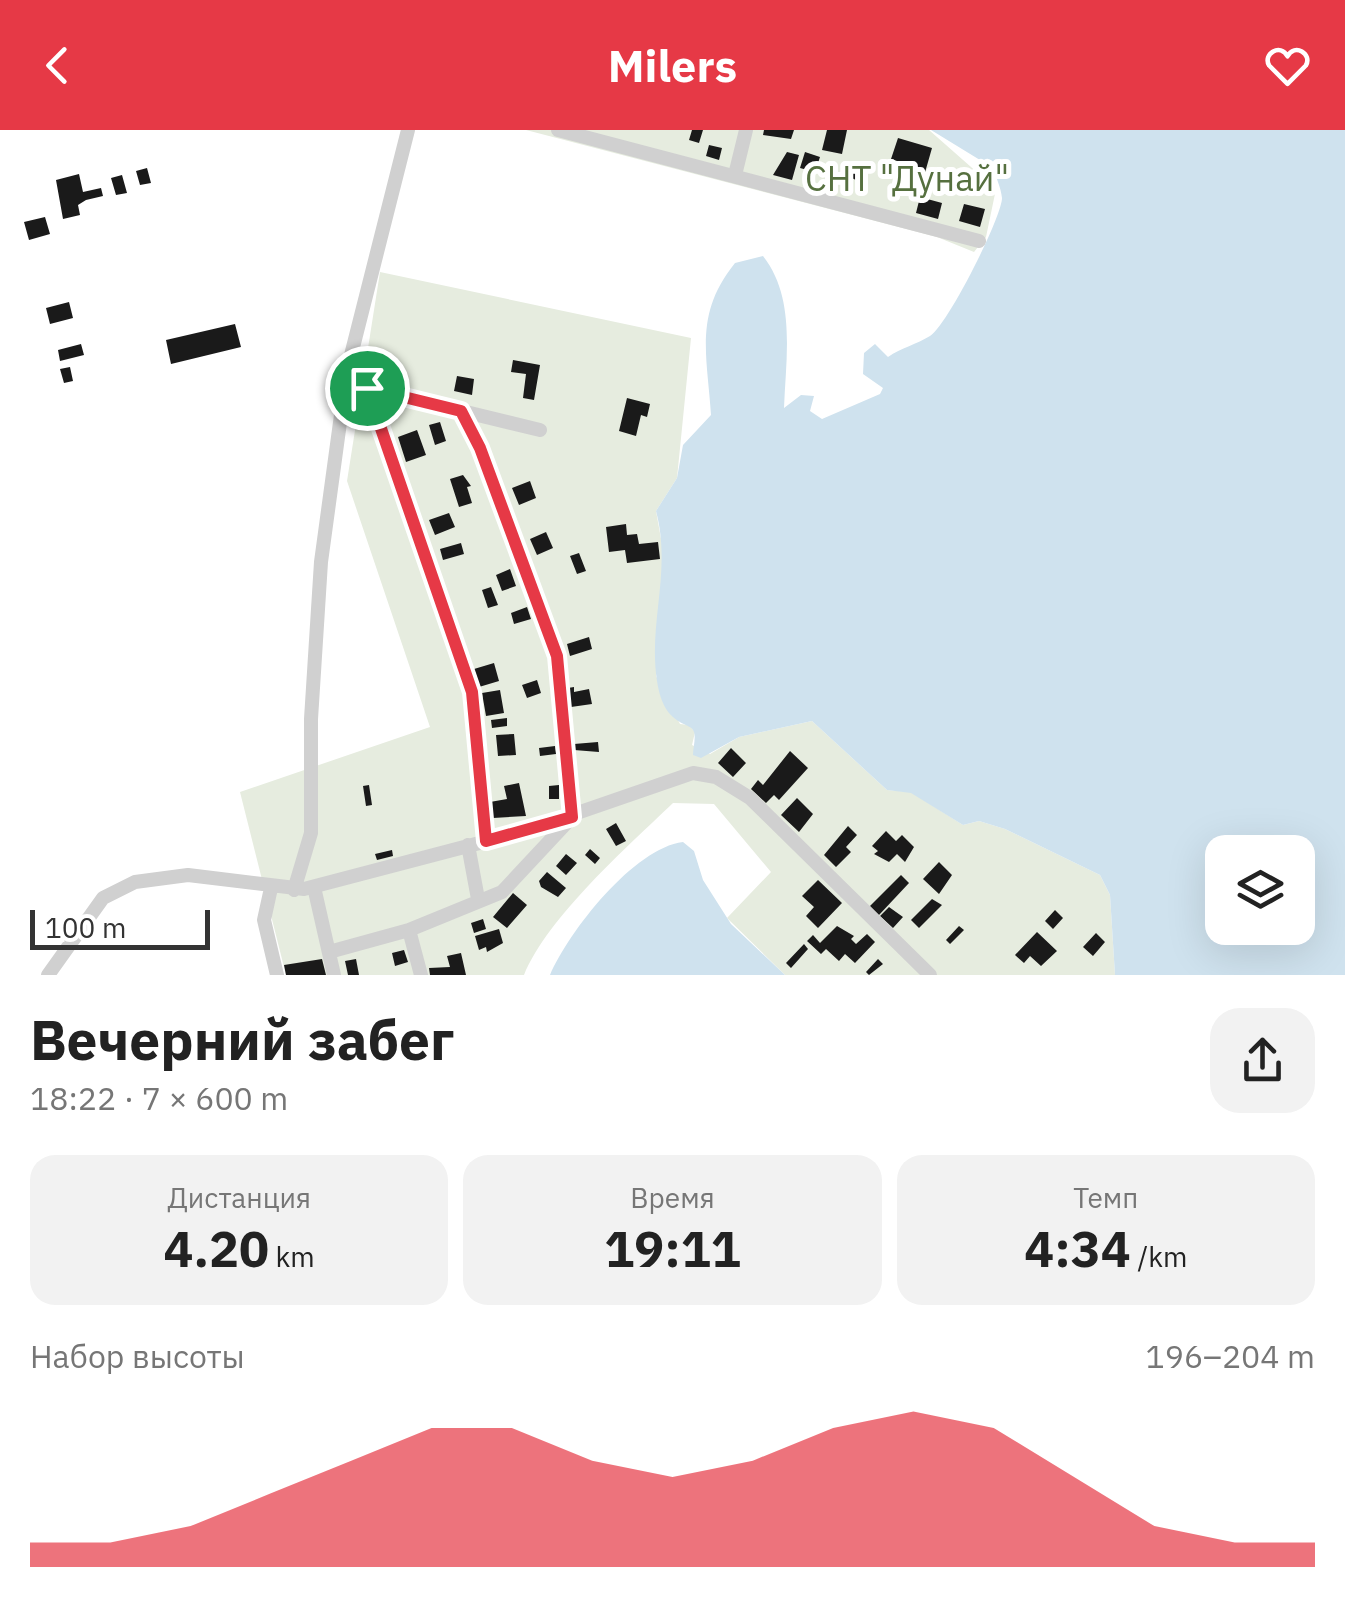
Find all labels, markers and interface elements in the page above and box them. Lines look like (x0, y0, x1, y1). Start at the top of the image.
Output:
text: Milers (608, 36, 737, 94)
icon: back (30, 38, 85, 93)
icon: heart (1260, 38, 1315, 93)
park label: СНТ "Дунай" (805, 155, 1009, 201)
pin (325, 346, 410, 431)
icon: arrive (340, 361, 395, 416)
map controls (1205, 835, 1315, 945)
button: layers (1205, 835, 1315, 945)
scale bar (30, 905, 210, 950)
text: 100 m (45, 909, 126, 946)
text: Вечерний забег (30, 1004, 454, 1075)
button: share (1210, 1008, 1315, 1113)
text: 18:22 · 7 × 600 m (30, 1077, 288, 1119)
text: Дистанция (167, 1179, 311, 1216)
text: Время (630, 1179, 715, 1216)
text: Темп (1073, 1179, 1138, 1216)
text: 4.20 (164, 1216, 269, 1281)
text: 19:11 (604, 1216, 741, 1281)
text: 4:34 (1024, 1216, 1131, 1281)
text: km (269, 1238, 315, 1275)
text: /km (1131, 1238, 1187, 1275)
text: Набор высоты (30, 1335, 245, 1377)
text: 196–204 m (1145, 1335, 1315, 1377)

